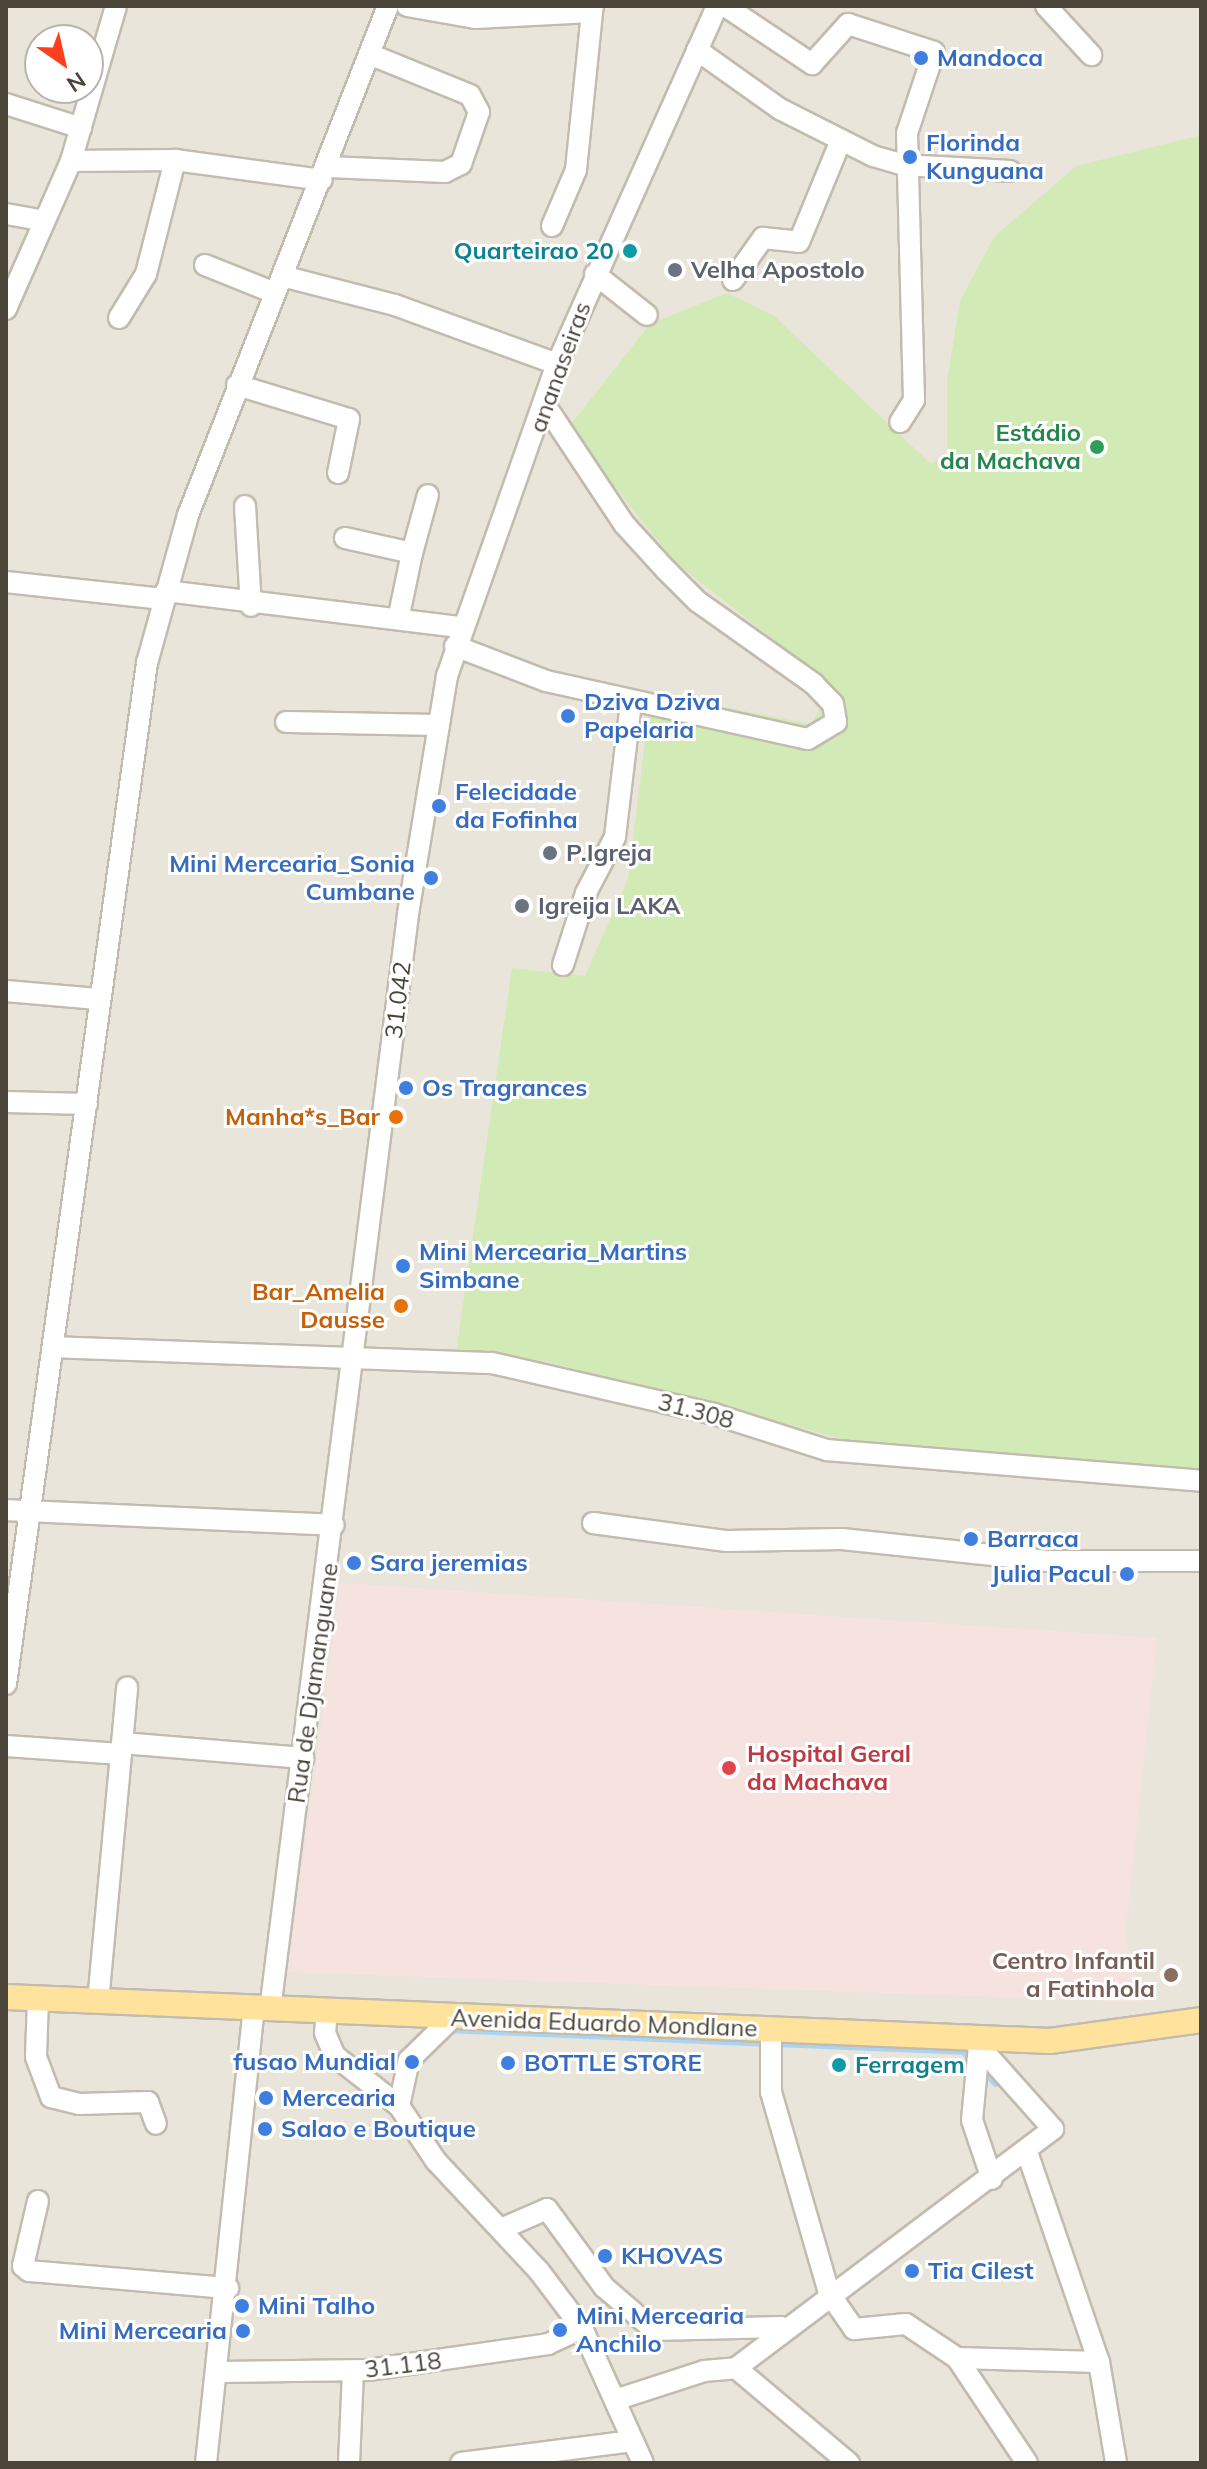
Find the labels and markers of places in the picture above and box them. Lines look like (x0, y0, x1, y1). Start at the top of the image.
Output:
place label: Mandoca (937, 44, 1043, 72)
marker: Mandoca (912, 49, 930, 67)
place label: Florinda Kunguana (926, 129, 1044, 185)
marker: Florinda Kunguana (901, 148, 919, 166)
place label: Quarteirao 20 (454, 237, 614, 265)
marker: Quarteirao 20 (621, 242, 639, 260)
place label: Velha Apostolo (691, 256, 865, 284)
marker: Velha Apostolo (666, 261, 684, 279)
place label: Estádio da Machava (940, 419, 1081, 475)
marker: Estádio da Machava (1088, 438, 1106, 456)
place label: Dziva Dziva Papelaria (584, 688, 720, 744)
marker: Dziva Dziva Papelaria (559, 707, 577, 725)
place label: Felecidade da Fofinha (455, 778, 578, 834)
marker: Felecidade da Fofinha (430, 797, 448, 815)
place label: P.Igreja (566, 839, 652, 867)
marker: P.Igreja (541, 844, 559, 862)
place label: Mini Mercearia_Sonia Cumbane (169, 850, 415, 906)
marker: Mini Mercearia_Sonia Cumbane (422, 869, 440, 887)
place label: Igreija LAKA (538, 892, 681, 920)
marker: Igreija LAKA (513, 897, 531, 915)
place label: Os Tragrances (422, 1074, 587, 1102)
marker: Os Tragrances (397, 1079, 415, 1097)
place label: Manha*s_Bar (225, 1103, 380, 1131)
marker: Manha*s_Bar (387, 1108, 405, 1126)
place label: Mini Mercearia_Martins Simbane (419, 1238, 687, 1294)
marker: Mini Mercearia_Martins Simbane (394, 1257, 412, 1275)
place label: Bar_Amelia Dausse (252, 1278, 385, 1334)
marker: Bar_Amelia Dausse (392, 1297, 410, 1315)
place label: Barraca (987, 1525, 1079, 1553)
marker: Barraca (962, 1530, 980, 1548)
place label: Sara jeremias (370, 1549, 528, 1577)
marker: Sara jeremias (345, 1554, 363, 1572)
place label: Julia Pacul (991, 1560, 1111, 1588)
marker: Julia Pacul (1118, 1565, 1136, 1583)
place label: Hospital Geral da Machava (747, 1740, 911, 1796)
marker: Hospital Geral da Machava (718, 1757, 740, 1779)
place label: Centro Infantil a Fatinhola (992, 1947, 1155, 2003)
marker: Centro Infantil a Fatinhola (1162, 1966, 1180, 1984)
place label: fusao Mundial (233, 2048, 396, 2076)
place label: BOTTLE STORE (524, 2049, 702, 2077)
place label: Ferragem (855, 2051, 965, 2079)
marker: fusao Mundial (403, 2053, 421, 2071)
marker: BOTTLE STORE (499, 2054, 517, 2072)
marker: Ferragem (830, 2056, 848, 2074)
place label: Mercearia (282, 2084, 396, 2112)
marker: Mercearia (257, 2089, 275, 2107)
place label: Salao e Boutique (281, 2115, 476, 2143)
marker: Salao e Boutique (256, 2120, 274, 2138)
place label: KHOVAS (621, 2242, 723, 2270)
marker: KHOVAS (596, 2247, 614, 2265)
place label: Tia Cilest (928, 2257, 1034, 2285)
marker: Tia Cilest (903, 2262, 921, 2280)
place label: Mini Talho (258, 2292, 375, 2320)
marker: Mini Talho (233, 2297, 251, 2315)
place label: Mini Mercearia Anchilo (576, 2302, 744, 2358)
place label: Mini Mercearia (59, 2317, 227, 2345)
marker: Mini Mercearia Anchilo (551, 2321, 569, 2339)
marker: Mini Mercearia (234, 2322, 252, 2340)

